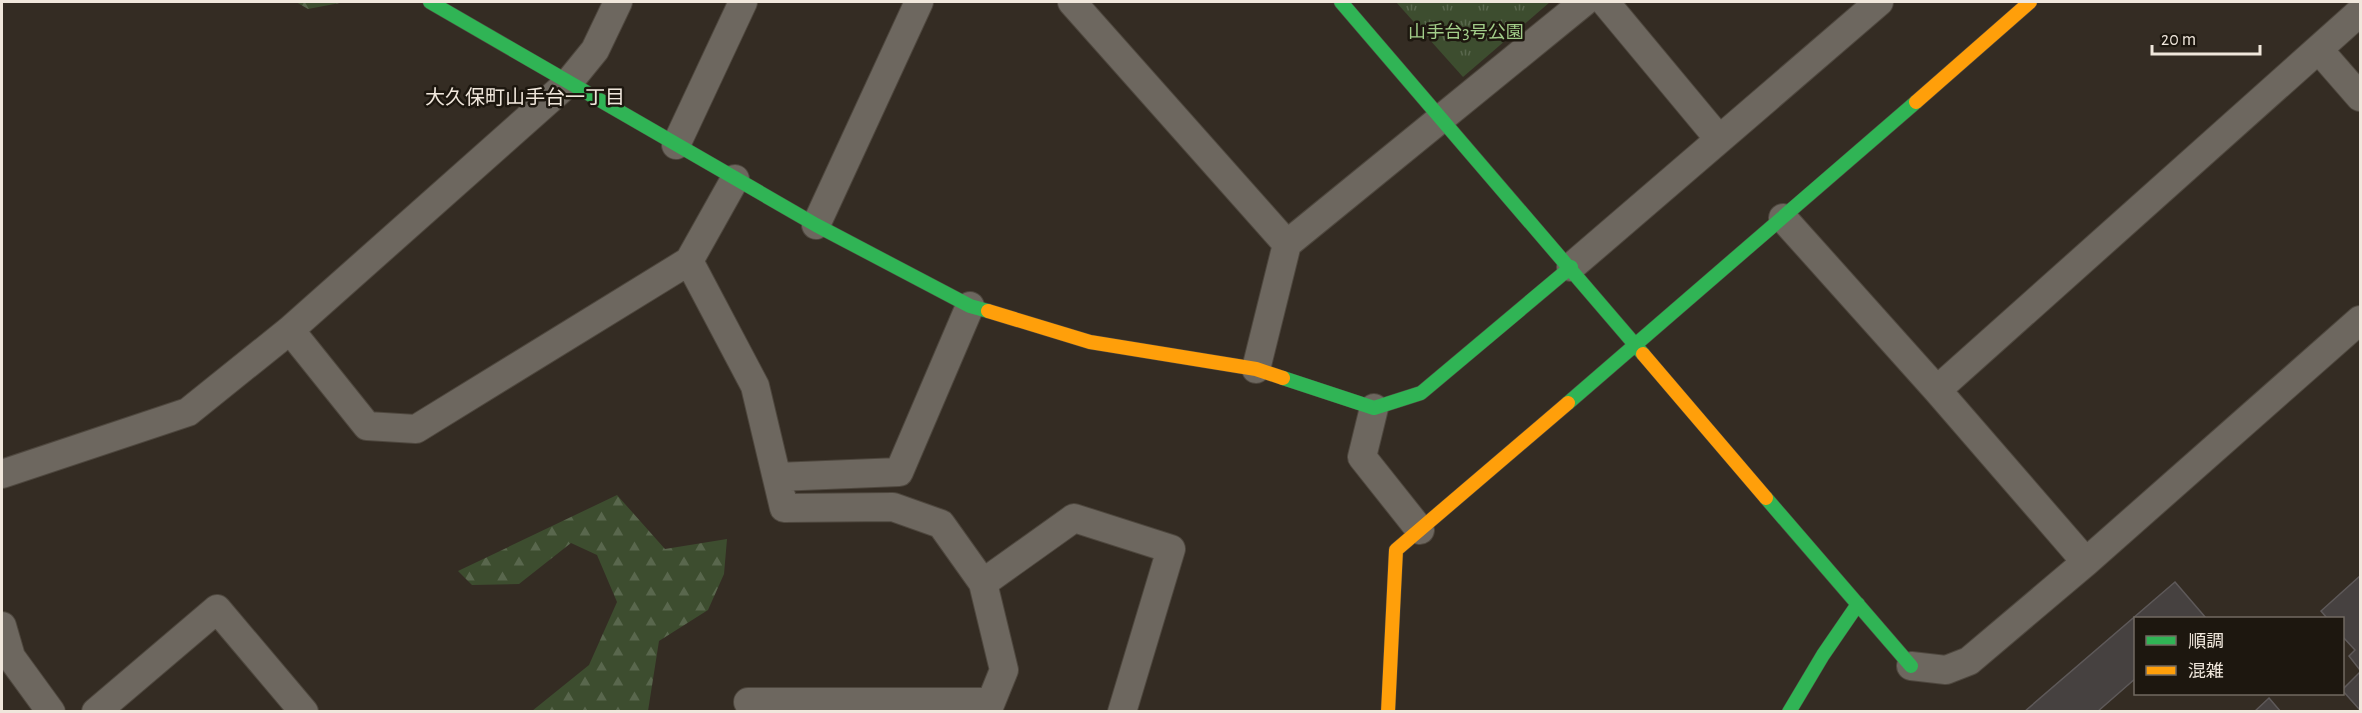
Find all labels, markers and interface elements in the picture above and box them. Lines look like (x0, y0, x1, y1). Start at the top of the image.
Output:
scale bar (2152, 18, 2260, 56)
park label: 山手台3号公園 (1408, 22, 1524, 42)
text: 20 m (2161, 31, 2196, 49)
district label: 大久保町山手台一丁目 (425, 87, 625, 108)
legend (2134, 617, 2344, 695)
text: 順調 (2188, 633, 2224, 651)
text: 混雑 (2188, 661, 2224, 681)

